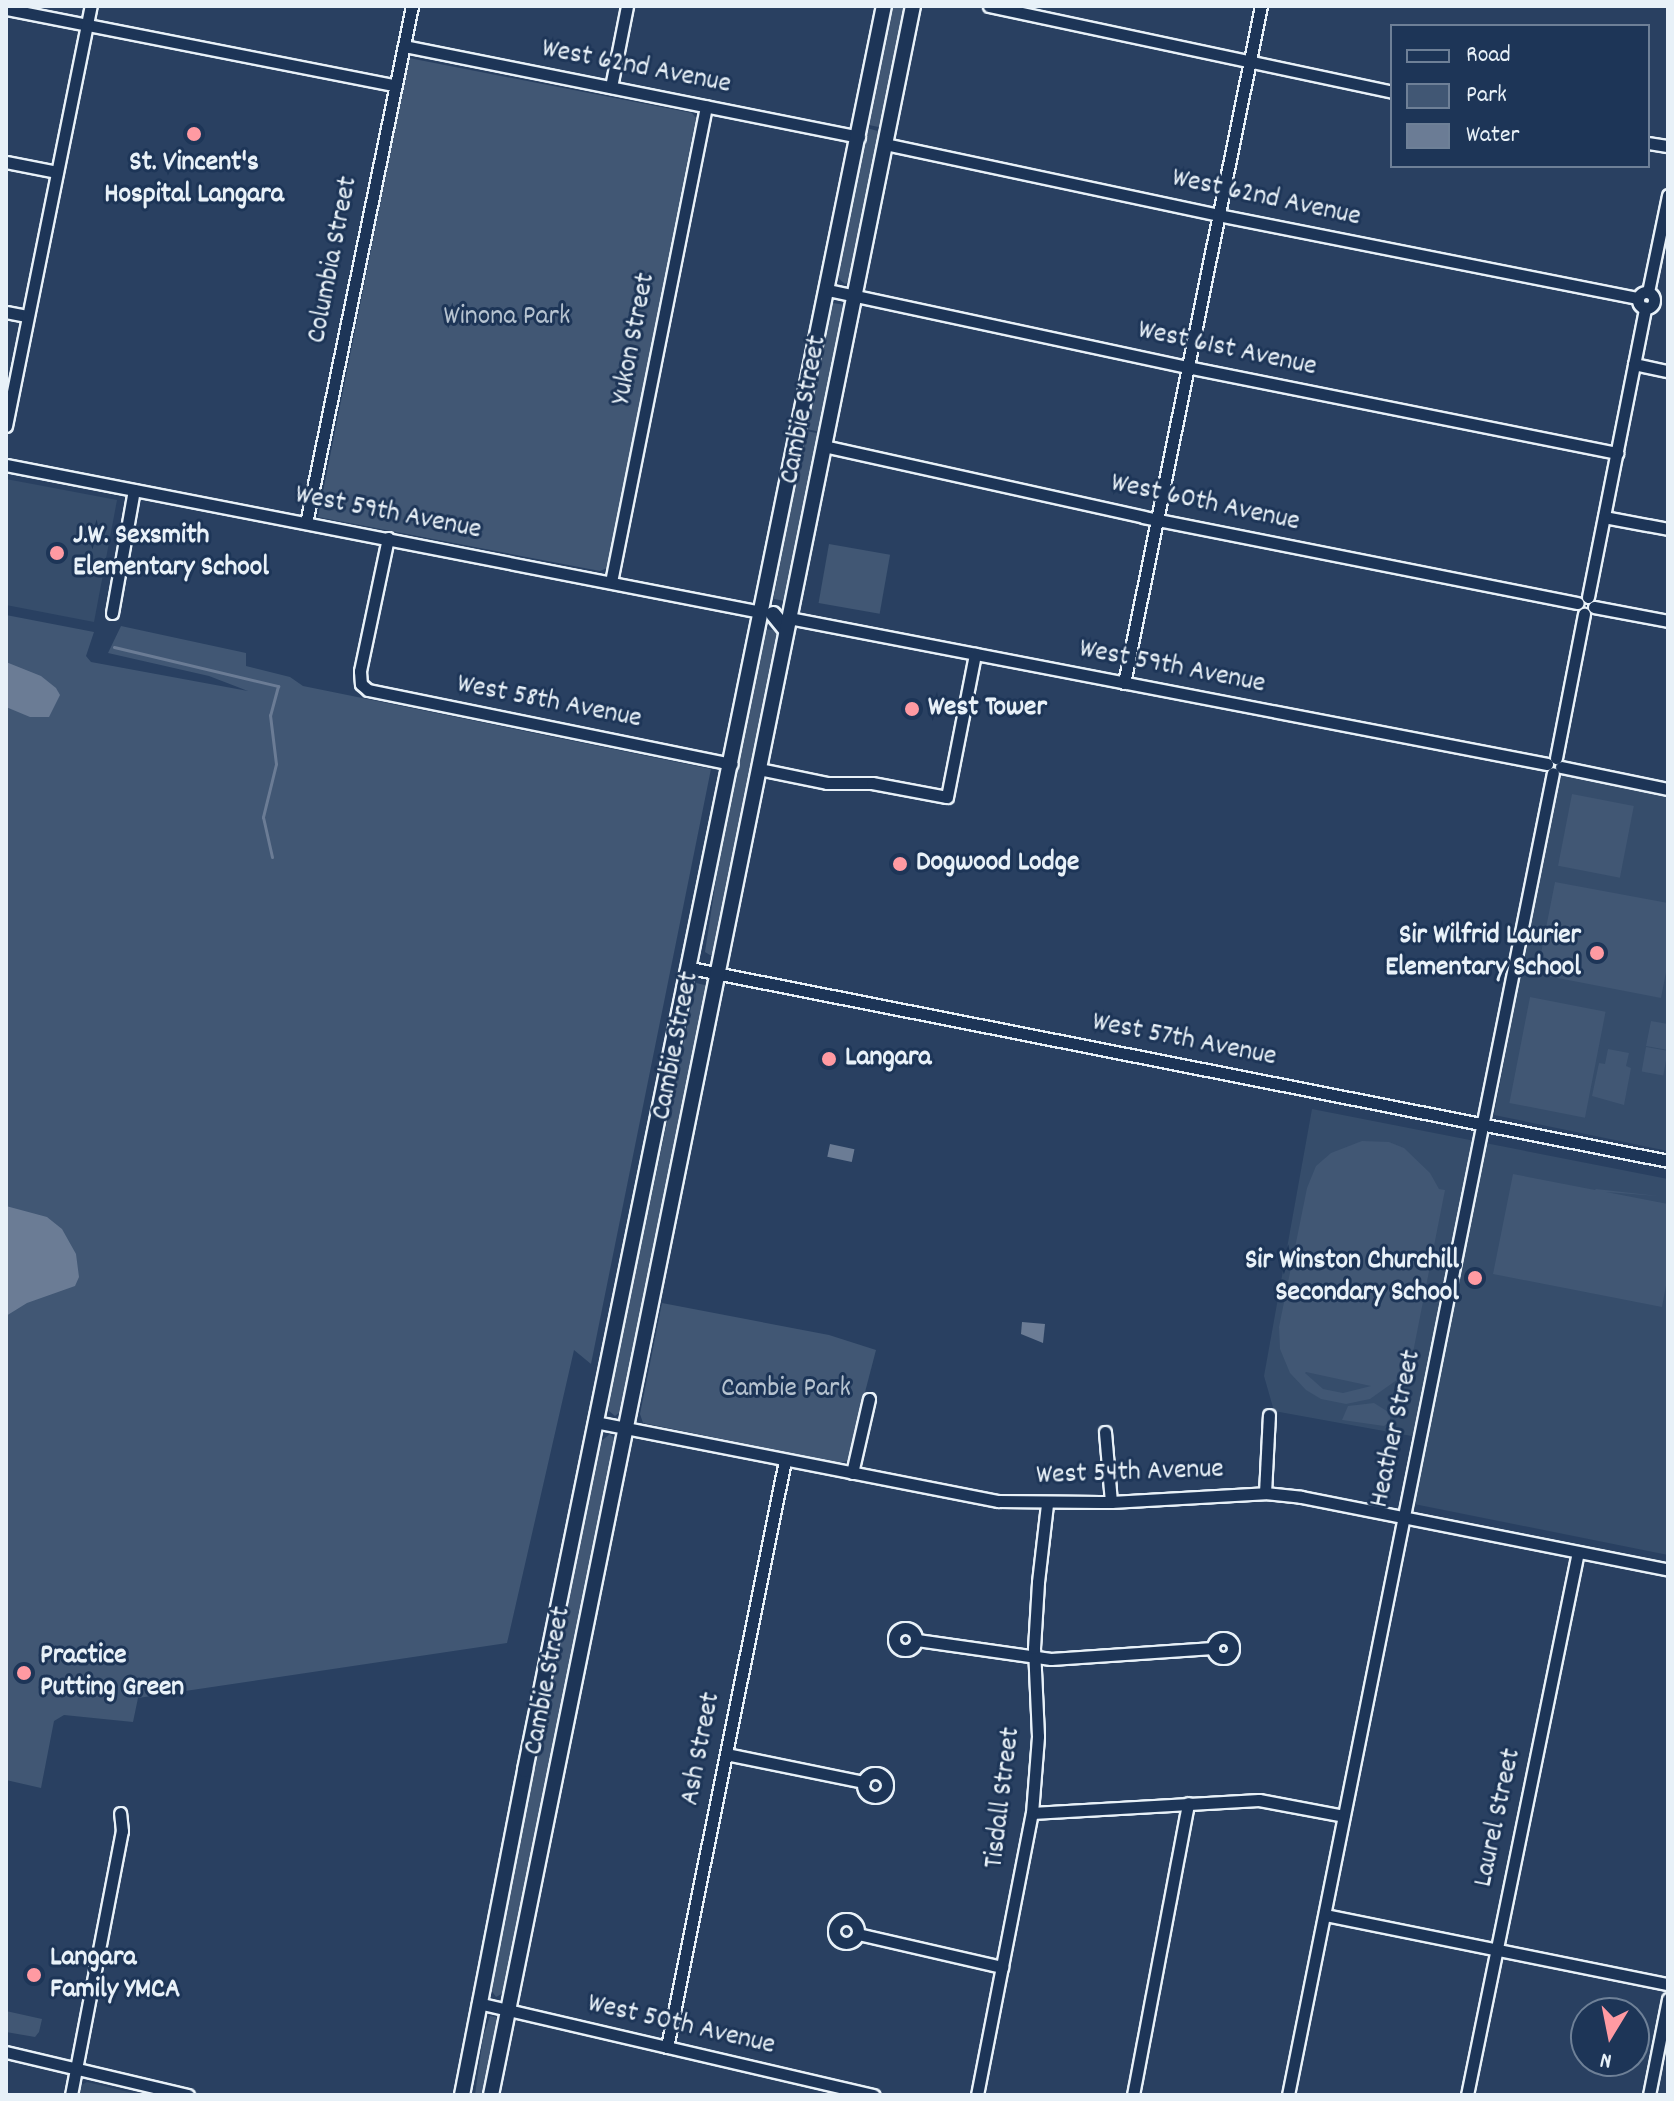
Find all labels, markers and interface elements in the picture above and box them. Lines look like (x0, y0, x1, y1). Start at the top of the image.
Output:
legend (1390, 24, 1650, 168)
street label: West 62nd Avenue (539, 33, 733, 103)
text: Road (1466, 39, 1511, 73)
text: Park (1466, 79, 1507, 113)
text: Water (1466, 119, 1519, 153)
marker: St. Vincent's Hospital Langara (185, 125, 203, 143)
place label: St. Vincent's Hospital Langara (104, 147, 284, 213)
street label: West 62nd Avenue (1169, 163, 1363, 235)
street label: Columbia Street (301, 174, 367, 346)
street label: Yukon Street (606, 270, 664, 408)
park label: Winona Park (444, 301, 570, 335)
street label: West 61st Avenue (1135, 315, 1319, 385)
street label: Cambie Street (774, 333, 836, 487)
street label: West 60th Avenue (1108, 468, 1302, 540)
street label: West 59th Avenue (292, 479, 484, 549)
place label: J.W. Sexsmith Elementary School (73, 520, 269, 586)
marker: J.W. Sexsmith Elementary School (48, 544, 66, 562)
street label: West 59th Avenue (1076, 633, 1268, 703)
street label: West 58th Avenue (454, 669, 644, 737)
place label: West Tower (928, 692, 1047, 726)
marker: West Tower (903, 700, 921, 718)
place label: Dogwood Lodge (916, 847, 1079, 881)
marker: Dogwood Lodge (891, 855, 909, 873)
place label: Sir Wilfrid Laurier Elementary School (1385, 920, 1581, 986)
marker: Sir Wilfrid Laurier Elementary School (1588, 944, 1606, 962)
street label: Cambie Street (646, 969, 708, 1123)
street label: West 57th Avenue (1089, 1007, 1279, 1075)
place label: Langara (845, 1042, 931, 1076)
marker: Langara (820, 1050, 838, 1068)
place label: Sir Winston Churchill Secondary School (1245, 1245, 1459, 1311)
marker: Sir Winston Churchill Secondary School (1466, 1269, 1484, 1287)
street label: Heather Street (1364, 1347, 1430, 1511)
park label: Cambie Park (721, 1373, 851, 1407)
street label: West 54th Avenue (1036, 1454, 1224, 1494)
street label: Cambie Street (518, 1604, 580, 1758)
place label: Practice Putting Green (40, 1640, 184, 1706)
marker: Practice Putting Green (15, 1664, 33, 1682)
street label: Ash Street (675, 1690, 729, 1808)
street label: Tisdall Street (979, 1725, 1029, 1871)
street label: Laurel Street (1468, 1746, 1530, 1890)
place label: Langara Family YMCA (50, 1942, 180, 2008)
marker: Langara Family YMCA (25, 1966, 43, 1984)
street label: West 50th Avenue (584, 1988, 778, 2064)
north arrow (1570, 1997, 1650, 2077)
text: N (1598, 2043, 1614, 2075)

